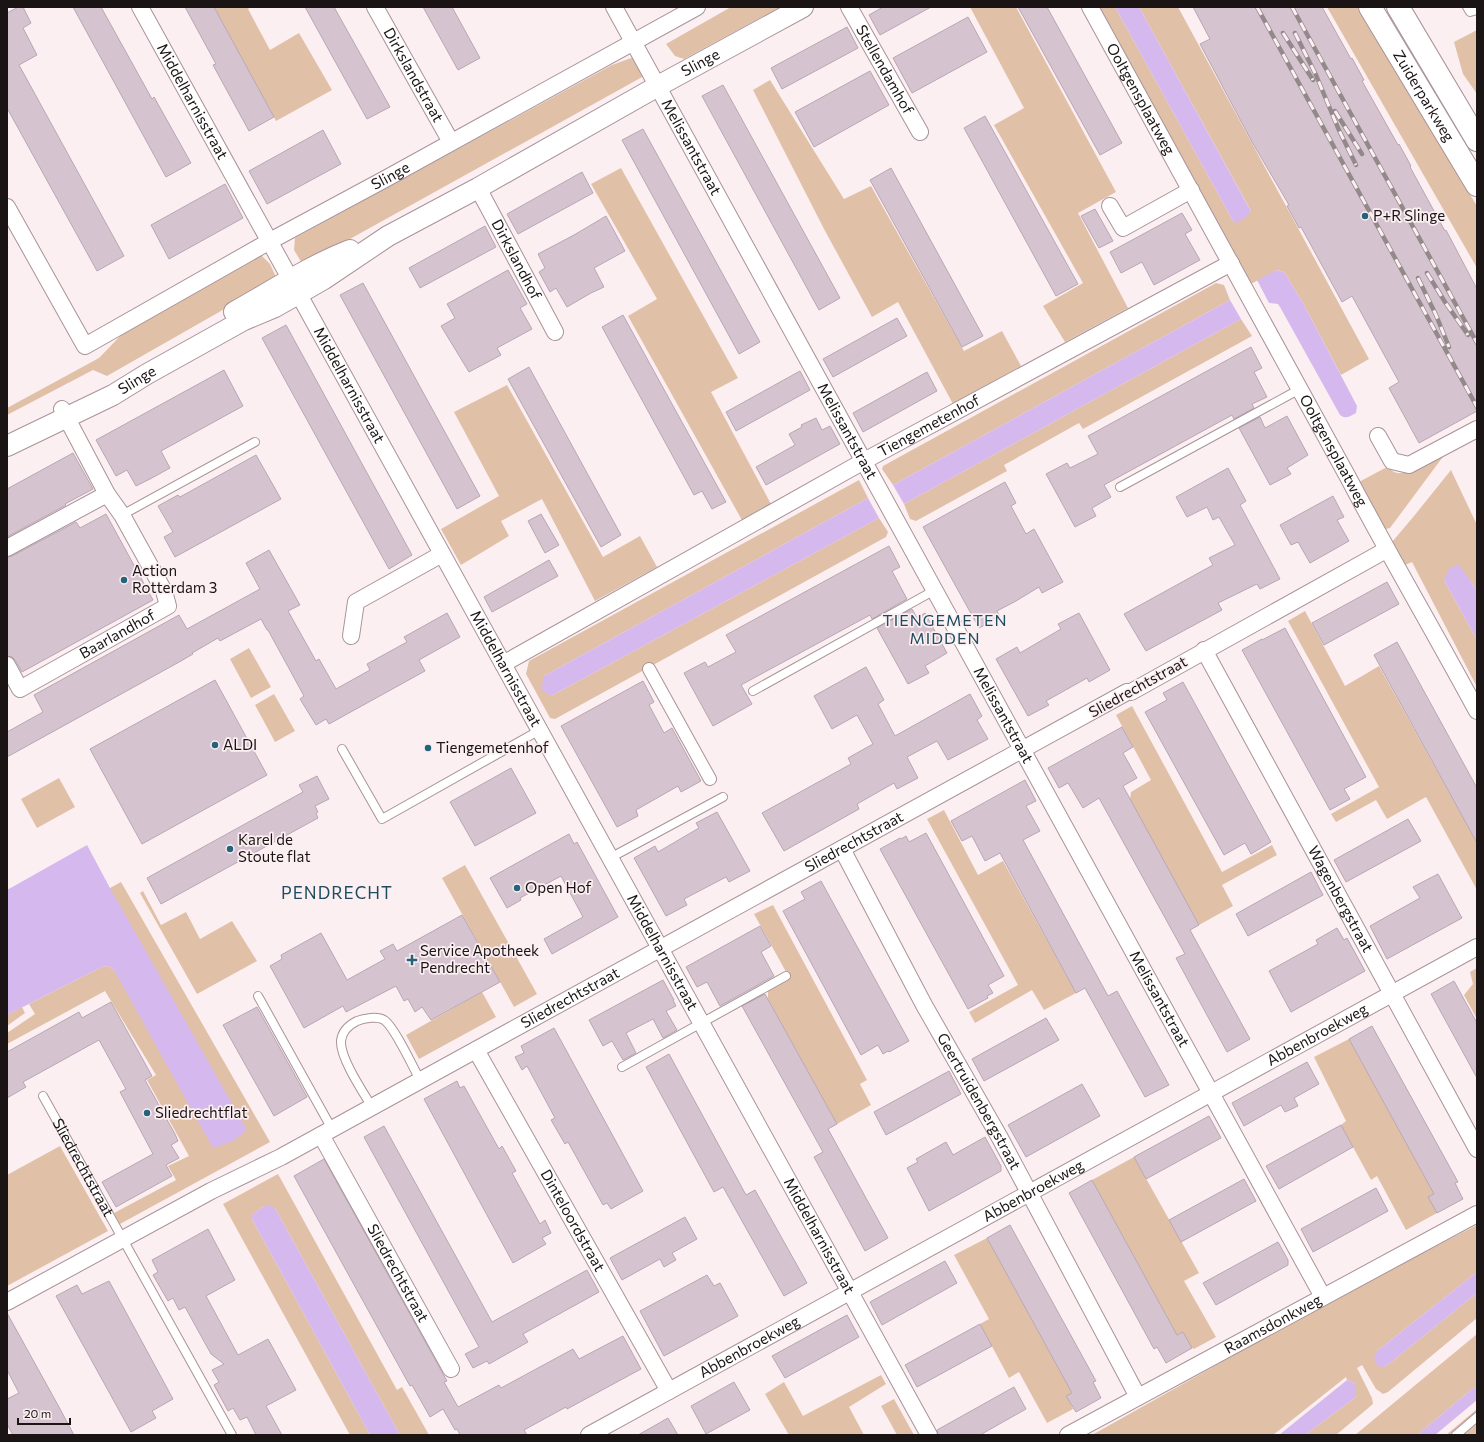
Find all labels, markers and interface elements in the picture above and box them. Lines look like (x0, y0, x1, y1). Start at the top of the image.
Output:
street label: Stellendamhof (853, 21, 918, 117)
street label: Dirkslandstraat (380, 24, 448, 125)
street label: Ooltgensplaatweg (1103, 39, 1179, 158)
street label: Middelharnisstraat (154, 40, 232, 162)
street label: Slinge (678, 44, 722, 80)
street label: Zuiderparkweg (1390, 47, 1459, 145)
street label: Melissantstraat (658, 96, 726, 198)
street label: Slinge (368, 157, 412, 193)
place label: P+R Slinge (1373, 206, 1445, 224)
marker: P+R Slinge (1360, 211, 1370, 221)
street label: Dirkslandhof (488, 216, 546, 302)
street label: Middelharnisstraat (311, 324, 389, 446)
street label: Slinge (114, 361, 159, 398)
street label: Melissantstraat (814, 380, 882, 482)
street label: Tiengemetenhof (875, 390, 982, 460)
street label: Ooltgensplaatweg (1296, 391, 1372, 509)
place label: Action Rotterdam 3 (132, 561, 217, 596)
marker: Action Rotterdam 3 (119, 575, 129, 585)
street label: Baarlandhof (76, 605, 158, 662)
street label: Middelharnisstraat (467, 607, 546, 729)
district label: TIENGEMETEN MIDDEN (882, 610, 1008, 647)
street label: Sliedrechtstraat (1085, 652, 1190, 721)
street label: Melissantstraat (970, 663, 1038, 766)
place label: ALDI (223, 735, 257, 753)
place label: Tiengemetenhof (436, 738, 549, 756)
marker: ALDI (210, 740, 220, 750)
marker: Tiengemetenhof (423, 743, 433, 753)
street label: Sliedrechtstraat (801, 807, 906, 875)
place label: Karel de Stoute flat (238, 830, 311, 865)
street label: Wagenbergstraat (1305, 842, 1378, 955)
marker: Karel de Stoute flat (225, 844, 235, 854)
place label: Open Hof (525, 878, 592, 896)
district label: PENDRECHT (281, 882, 393, 903)
marker: Open Hof (512, 883, 522, 893)
street label: Middelharnisstraat (624, 891, 702, 1013)
place label: Service Apotheek Pendrecht (420, 941, 539, 976)
street label: Melissantstraat (1126, 947, 1194, 1050)
marker: Service Apotheek Pendrecht (407, 955, 417, 965)
street label: Sliedrechtstraat (517, 963, 622, 1031)
street label: Abbenbroekweg (1263, 999, 1370, 1069)
street label: Geertruidenbergstraat (934, 1029, 1025, 1172)
place label: Sliedrechtflat (155, 1103, 248, 1121)
marker: Sliedrechtflat (142, 1108, 152, 1118)
street label: Sliedrechtstraat (49, 1115, 118, 1219)
street label: Abbenbroekweg (979, 1155, 1086, 1225)
street label: Dinteloordstraat (537, 1166, 609, 1274)
street label: Middelharnisstraat (781, 1174, 859, 1297)
street label: Sliedrechtstraat (364, 1220, 433, 1325)
street label: Raamsdonkweg (1221, 1290, 1324, 1357)
street label: Abbenbroekweg (695, 1311, 802, 1381)
scale bar (18, 1400, 70, 1426)
text: 20 m (24, 1406, 51, 1420)

